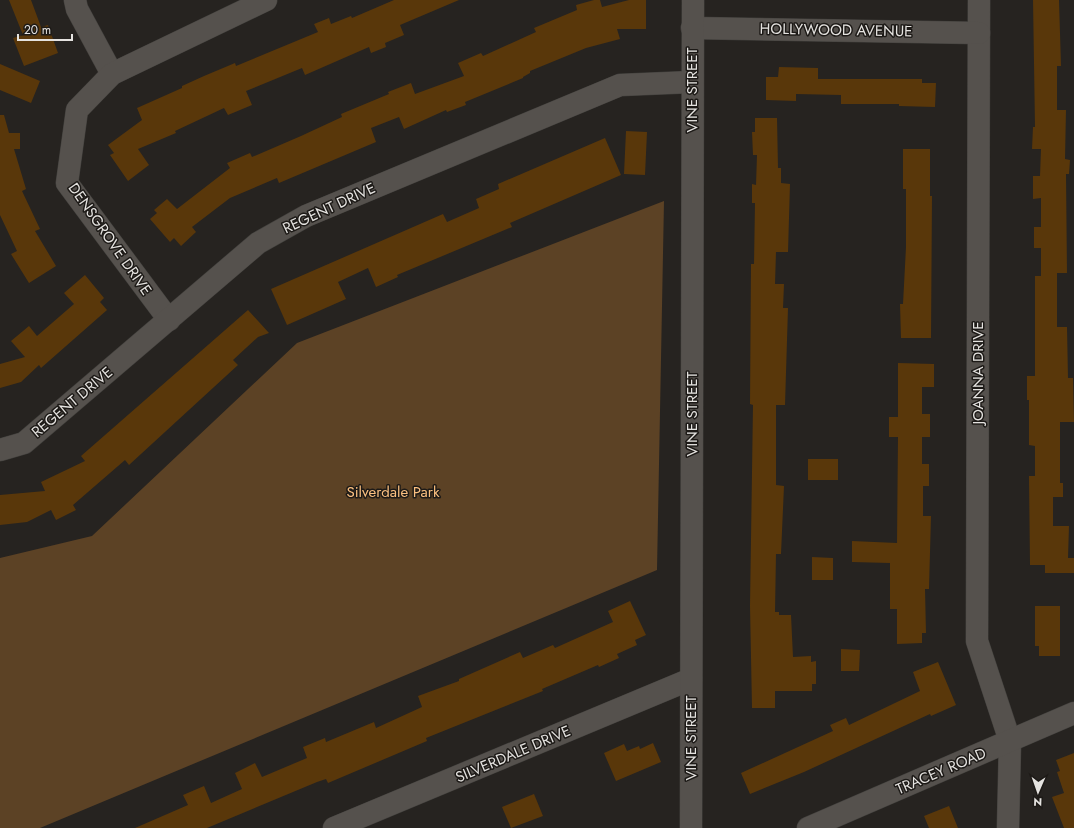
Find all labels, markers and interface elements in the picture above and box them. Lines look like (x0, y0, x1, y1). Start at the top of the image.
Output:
scale bar (18, 16, 72, 42)
street label: HOLLYWOOD AVENUE (759, 18, 913, 42)
text: 20 m (24, 21, 51, 39)
street label: VINE STREET (681, 47, 703, 133)
street label: REGENT DRIVE (279, 177, 379, 239)
street label: DENSGROVE DRIVE (63, 178, 157, 300)
street label: JOANNA DRIVE (967, 322, 989, 426)
street label: REGENT DRIVE (27, 361, 117, 443)
street label: VINE STREET (681, 371, 703, 457)
park label: Silverdale Park (347, 481, 440, 503)
street label: VINE STREET (680, 695, 702, 781)
street label: SILVERDALE DRIVE (452, 720, 574, 788)
street label: TRACEY ROAD (892, 742, 990, 800)
north arrow (1018, 772, 1058, 812)
text: N (1033, 794, 1042, 810)

